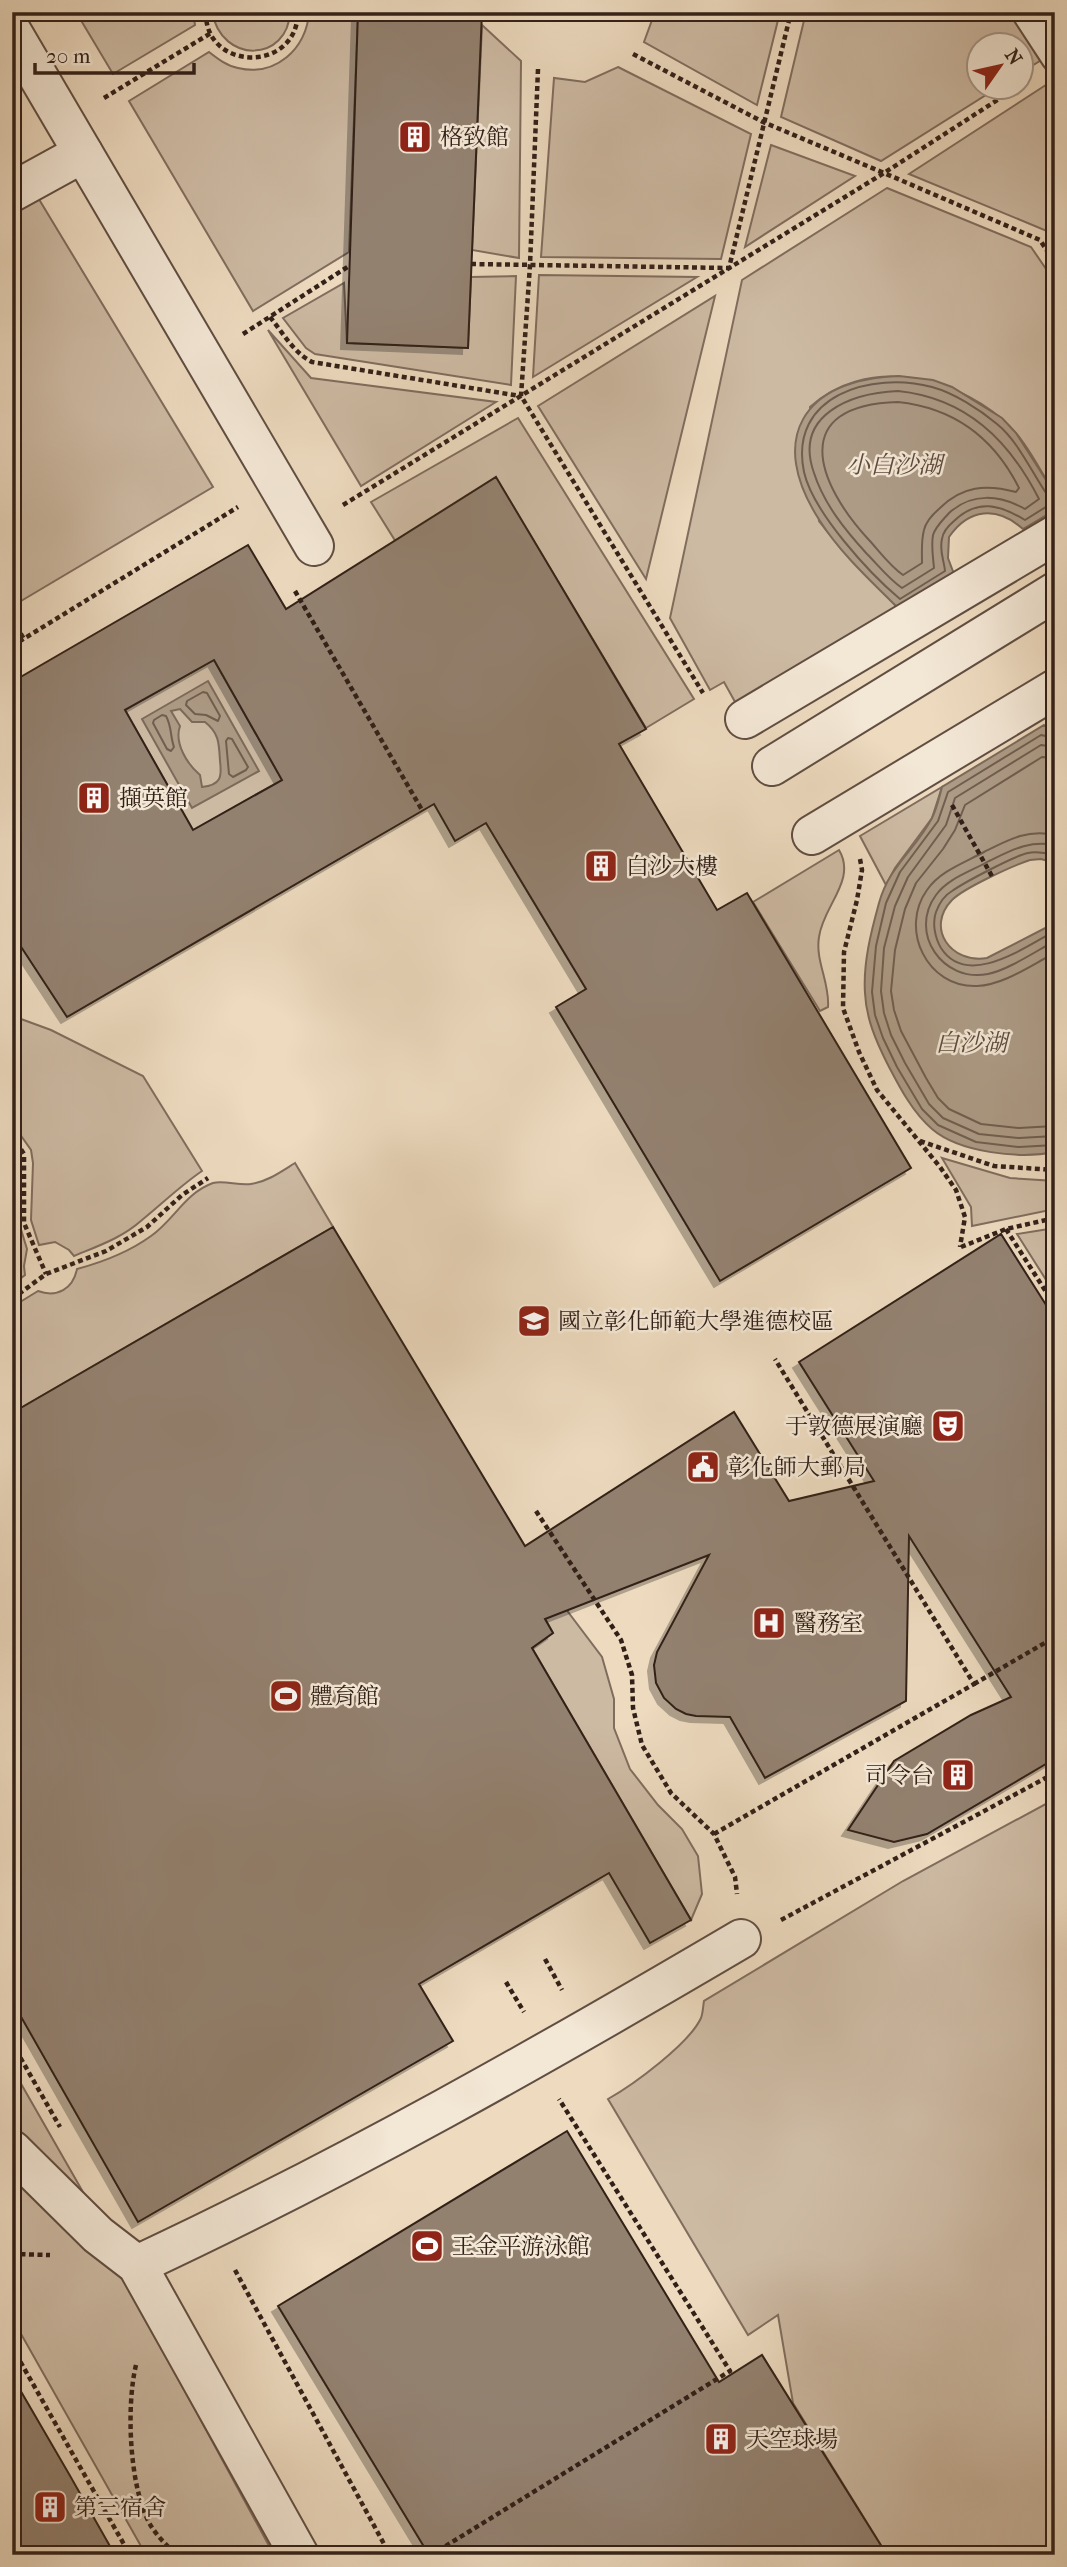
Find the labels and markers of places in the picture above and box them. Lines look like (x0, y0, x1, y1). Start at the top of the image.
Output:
building icon: 格致館 (396, 118, 434, 156)
place label: 格致館 (440, 124, 509, 151)
building icon: 擷英館 (75, 779, 113, 817)
place label: 擷英館 (119, 785, 188, 812)
building icon: 白沙大樓 (582, 847, 620, 885)
place label: 白沙大樓 (626, 853, 718, 880)
school or university icon: 國立彰化師範大學進德校區 (515, 1302, 553, 1340)
place label: 國立彰化師範大學進德校區 (558, 1308, 834, 1335)
theatre icon: 于敦德展演廳 (929, 1407, 967, 1445)
place label: 于敦德展演廳 (785, 1413, 923, 1440)
public building icon: 彰化師大郵局 (684, 1448, 722, 1486)
place label: 彰化師大郵局 (728, 1454, 866, 1481)
hospital icon: 醫務室 (750, 1604, 788, 1642)
place label: 醫務室 (794, 1610, 863, 1637)
sports icon: 體育館 (267, 1677, 305, 1715)
place label: 體育館 (310, 1683, 379, 1710)
building icon: 司令台 (939, 1756, 977, 1794)
place label: 司令台 (865, 1762, 934, 1789)
sports icon: 王金平游泳館 (408, 2227, 446, 2265)
place label: 王金平游泳館 (452, 2233, 590, 2260)
building icon: 天空球場 (702, 2420, 740, 2458)
place label: 天空球場 (746, 2426, 838, 2453)
building icon: 第三宿舍 (31, 2488, 69, 2526)
place label: 第三宿舍 (74, 2494, 166, 2521)

